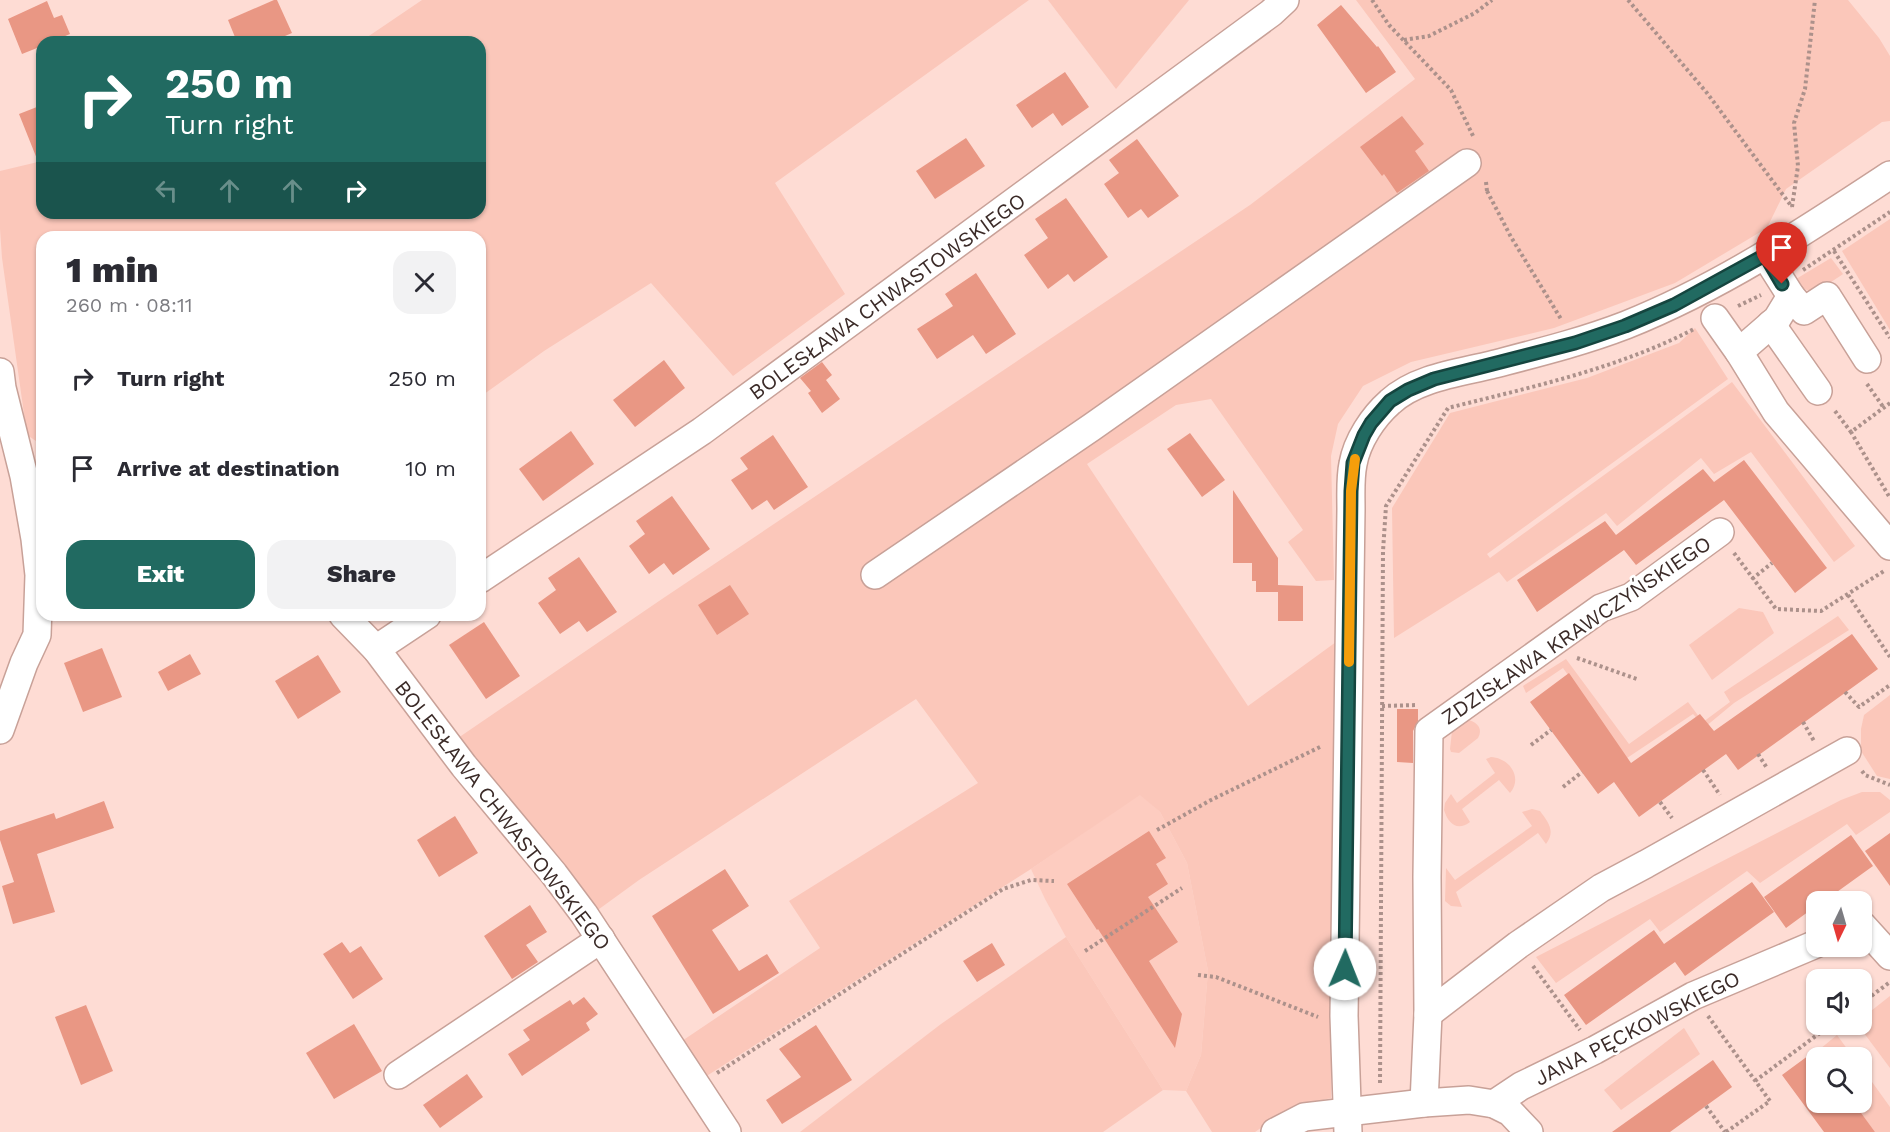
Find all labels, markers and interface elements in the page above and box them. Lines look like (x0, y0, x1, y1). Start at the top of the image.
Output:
text: 250 m (165, 59, 293, 108)
icon: right (66, 60, 144, 138)
text: Turn right (165, 109, 294, 141)
icon: left (150, 174, 183, 207)
icon: ahead (213, 174, 246, 207)
icon: ahead (276, 174, 309, 207)
icon: right (339, 174, 372, 207)
street label: BOLESŁAWA CHWASTOWSKIEGO (744, 187, 1030, 405)
pin (1756, 222, 1807, 284)
icon: arrive (1765, 231, 1798, 264)
text: 1 min (66, 249, 159, 291)
button: close (393, 251, 456, 314)
text: 260 m · 08:11 (66, 293, 193, 317)
icon: right (66, 362, 99, 395)
text: Turn right (117, 366, 224, 391)
text: 250 m (388, 366, 456, 391)
icon: arrive (66, 452, 99, 485)
text: Arrive at destination (117, 456, 340, 481)
text: 10 m (405, 456, 456, 481)
street label: ZDZISŁAWA KRAWCZYŃSKIEGO (1437, 530, 1715, 730)
button: Exit (66, 540, 255, 609)
button: Share (267, 540, 456, 609)
street label: BOLESŁAWA CHWASTOWSKIEGO (390, 675, 616, 955)
north arrow (1806, 891, 1872, 957)
map controls (1806, 891, 1872, 1113)
position arrow (1313, 937, 1377, 1001)
street label: JANA PĘCKOWSKIEGO (1530, 965, 1744, 1091)
button: sound (1806, 969, 1872, 1035)
button: search (1806, 1047, 1872, 1113)

